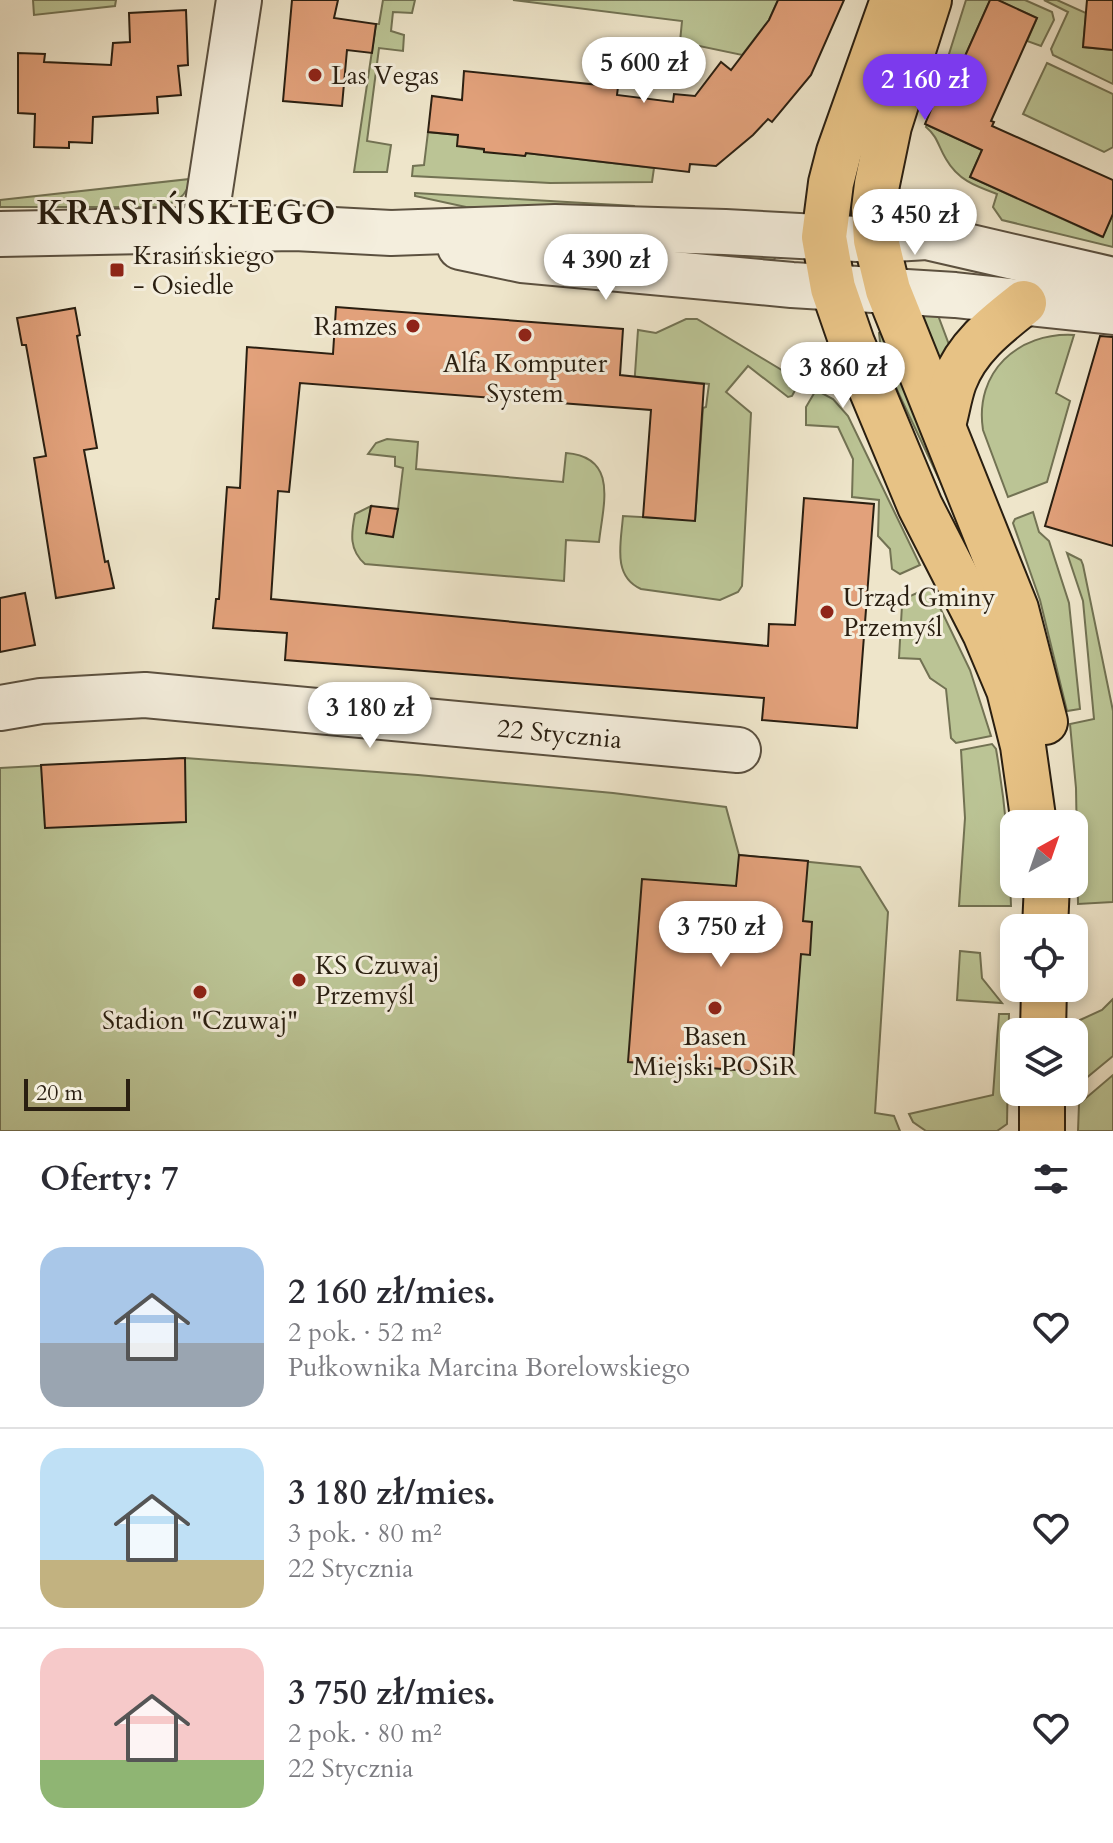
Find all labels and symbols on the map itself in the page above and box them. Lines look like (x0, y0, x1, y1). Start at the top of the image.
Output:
pin: 5 600 zł (561, 37, 727, 105)
pin: 2 160 zł (842, 54, 1008, 122)
place label: Las Vegas (331, 58, 439, 93)
marker: Las Vegas (306, 66, 324, 84)
pin: 3 450 zł (832, 189, 998, 257)
district label: KRASIŃSKIEGO (36, 190, 338, 236)
pin: 4 390 zł (523, 234, 689, 302)
place label: Krasińskiego - Osiedle (133, 238, 274, 303)
marker: Krasińskiego - Osiedle (108, 261, 126, 279)
place label: Ramzes (314, 309, 397, 344)
marker: Ramzes (404, 317, 422, 335)
marker: Alfa Komputer System (516, 326, 534, 344)
pin: 3 860 zł (760, 342, 926, 410)
place label: Alfa Komputer System (443, 346, 608, 411)
place label: Urząd Gminy Przemyśl (843, 580, 996, 645)
marker: Urząd Gminy Przemyśl (818, 603, 836, 621)
pin: 3 180 zł (287, 682, 453, 750)
street label: 22 Stycznia (495, 710, 624, 757)
north arrow (1000, 810, 1088, 898)
pin: 3 750 zł (638, 901, 804, 969)
place label: KS Czuwaj Przemyśl (315, 948, 440, 1013)
marker: KS Czuwaj Przemyśl (290, 971, 308, 989)
marker: Stadion "Czuwaj" (191, 983, 209, 1001)
marker: Basen Miejski POSiR (706, 999, 724, 1017)
place label: Stadion "Czuwaj" (102, 1003, 298, 1038)
place label: Basen Miejski POSiR (633, 1019, 797, 1084)
scale bar (24, 1075, 130, 1111)

